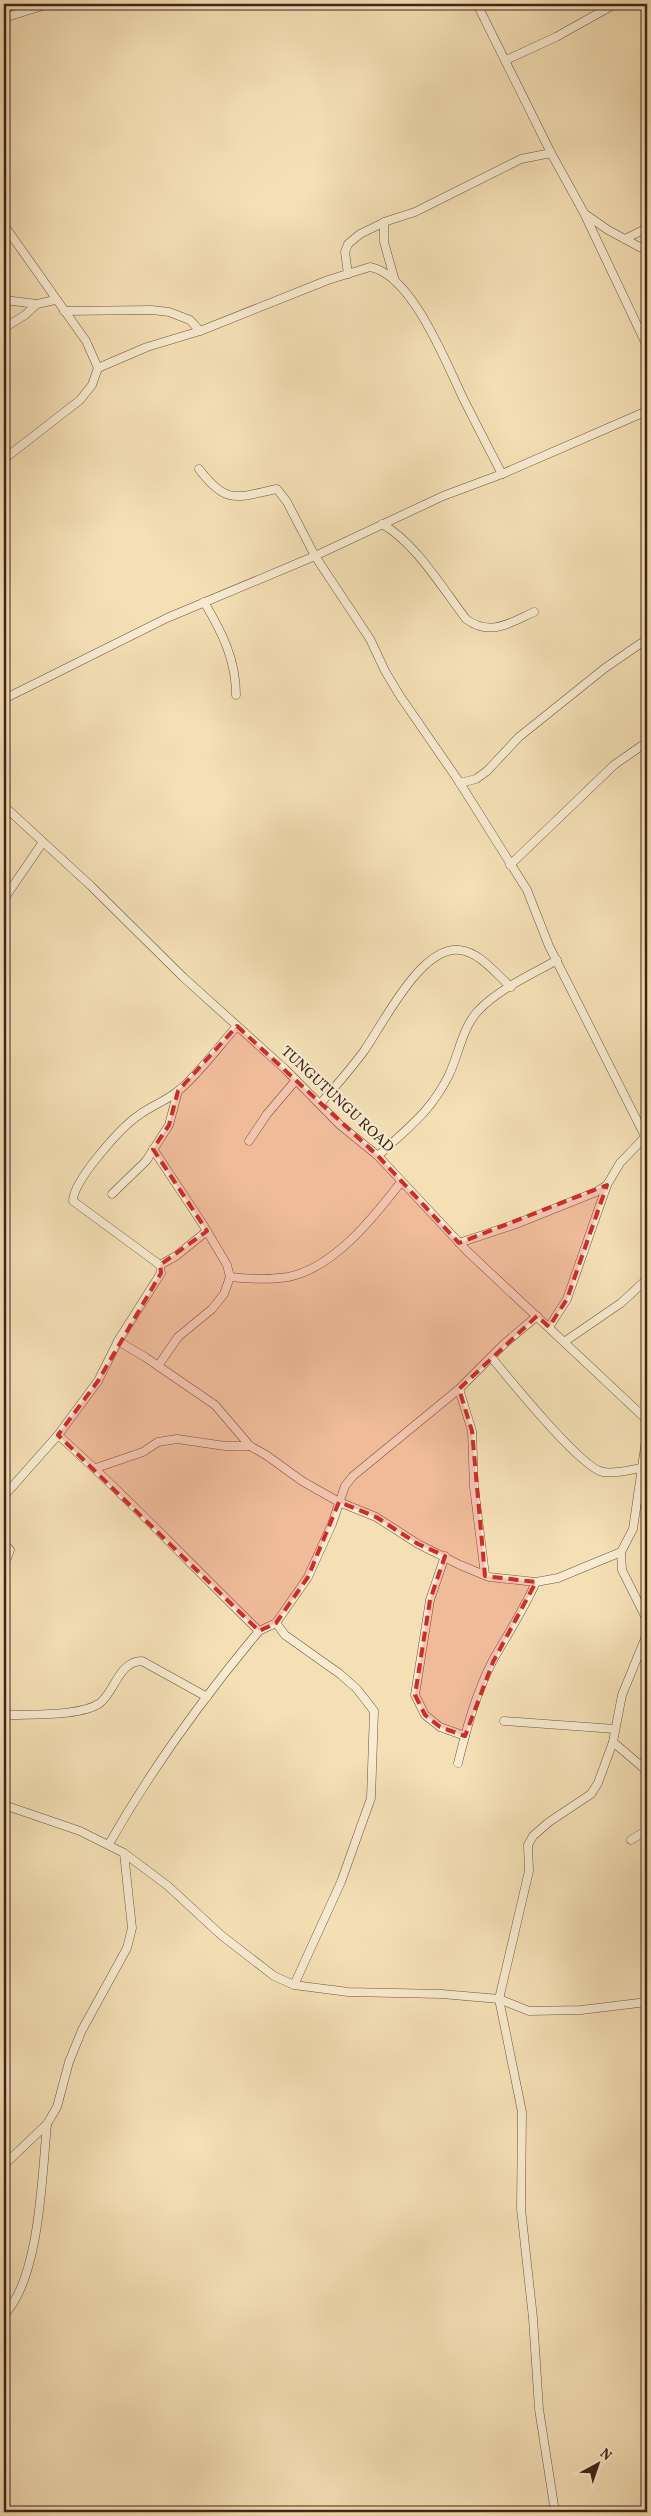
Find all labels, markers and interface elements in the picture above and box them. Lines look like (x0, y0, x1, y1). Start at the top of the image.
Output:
street label: TUNGUTUNGU ROAD (276, 1042, 398, 1158)
north arrow (574, 2438, 624, 2488)
text: N (595, 2445, 615, 2466)

